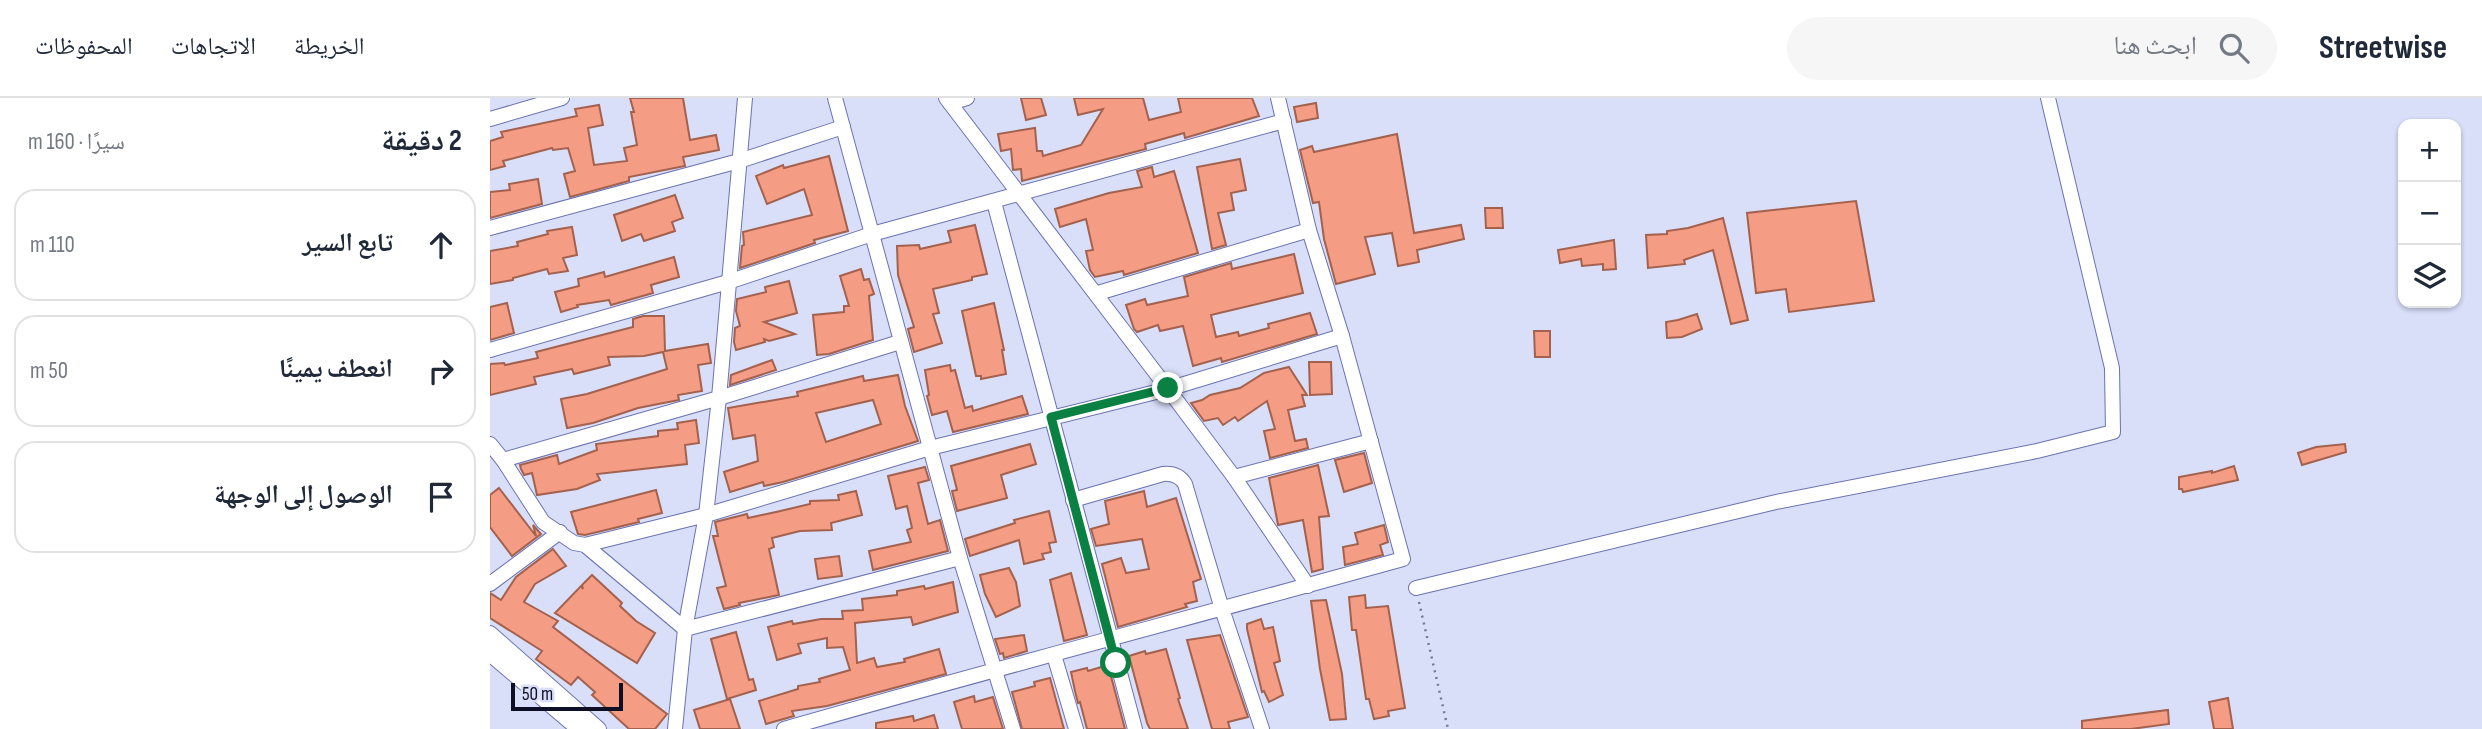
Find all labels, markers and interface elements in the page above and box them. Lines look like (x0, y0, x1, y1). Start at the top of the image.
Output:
search box (1787, 17, 2277, 80)
text: Streetwise (2319, 28, 2447, 68)
icon: search (2215, 29, 2253, 67)
text: ابحث هنا (2113, 31, 2197, 62)
text: المحفوظات (35, 32, 133, 61)
text: الاتجاهات (171, 32, 256, 61)
text: الخريطة (294, 32, 365, 61)
map controls (2398, 119, 2461, 308)
button: + (2398, 119, 2461, 182)
text: 2 دقيقة (381, 123, 462, 159)
text: سيرًا · 160 m (28, 128, 125, 156)
button: − (2398, 182, 2461, 245)
icon: ahead (422, 226, 460, 264)
text: تابع السير (302, 228, 393, 259)
text: 110 m (30, 231, 75, 259)
button: layers (2398, 245, 2461, 308)
icon: right (422, 352, 460, 390)
text: انعطف يمينًا (279, 354, 393, 385)
text: 50 m (30, 357, 68, 385)
route end (1152, 372, 1183, 403)
icon: arrive (422, 478, 460, 516)
text: الوصول إلى الوجهة (214, 480, 393, 511)
route start (1100, 647, 1131, 678)
scale bar (511, 680, 623, 712)
text: 50 m (522, 683, 553, 706)

